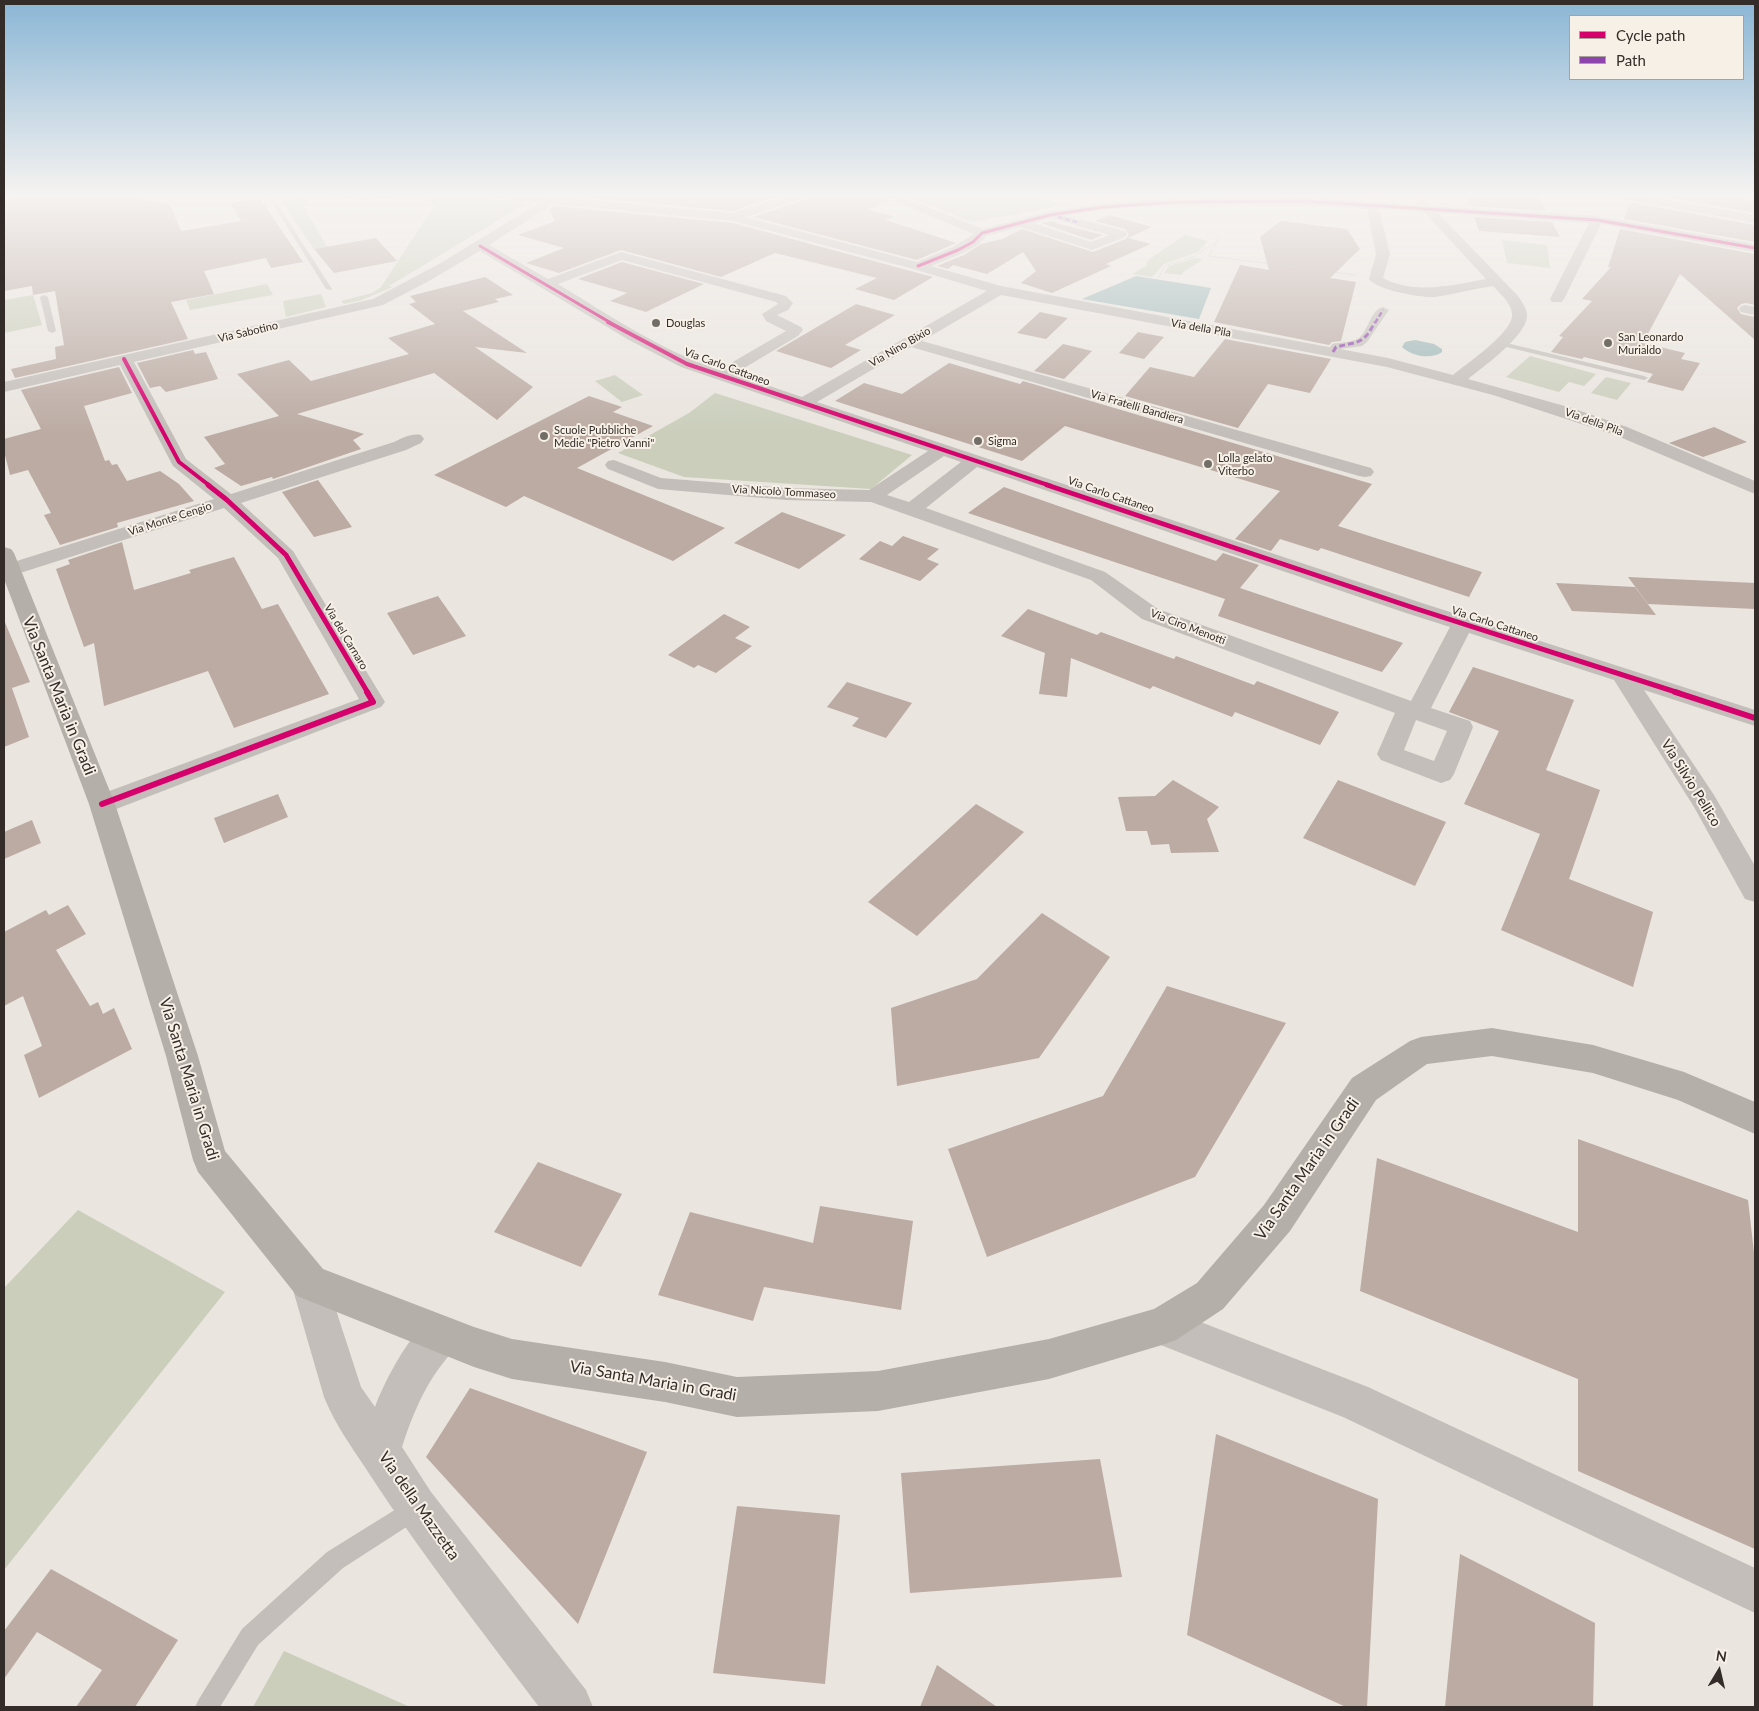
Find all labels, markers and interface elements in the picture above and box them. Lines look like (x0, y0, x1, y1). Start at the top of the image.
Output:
legend (1569, 15, 1744, 80)
text: Cycle path (1616, 26, 1685, 44)
text: Path (1616, 51, 1646, 69)
place label: Douglas (666, 316, 705, 330)
street label: Via della Pila (1170, 316, 1232, 340)
marker: Douglas (650, 317, 662, 329)
street label: Via Sabotino (217, 319, 279, 345)
street label: Via Nino Bixio (867, 324, 933, 370)
place label: San Leonardo Murialdo (1618, 330, 1683, 356)
marker: San Leonardo Murialdo (1602, 337, 1614, 349)
street label: Via Carlo Cattaneo (682, 345, 772, 389)
street label: Via Fratelli Bandiera (1089, 387, 1185, 427)
street label: Via della Pila (1563, 405, 1625, 439)
place label: Scuole Pubbliche Medie "Pietro Vanni" (554, 423, 654, 449)
marker: Scuole Pubbliche Medie "Pietro Vanni" (538, 430, 550, 442)
place label: Sigma (988, 434, 1017, 448)
marker: Sigma (972, 435, 984, 447)
place label: Lolla gelato Viterbo (1218, 451, 1273, 477)
marker: Lolla gelato Viterbo (1202, 458, 1214, 470)
street label: Via Carlo Cattaneo (1066, 474, 1156, 516)
street label: Via Nicolò Tommaseo (732, 483, 836, 501)
street label: Via Monte Cengio (127, 499, 213, 539)
street label: Via del Carnaro (321, 602, 371, 672)
street label: Via Carlo Cattaneo (1450, 604, 1540, 644)
street label: Via Ciro Menotti (1149, 607, 1227, 647)
street label: Via Santa Maria in Gradi (18, 614, 100, 778)
street label: Via Silvio Pellico (1657, 736, 1725, 830)
street label: Via Santa Maria in Gradi (155, 995, 223, 1163)
street label: Via Santa Maria in Gradi (1251, 1094, 1363, 1244)
street label: Via Santa Maria in Gradi (568, 1357, 738, 1405)
street label: Via della Mazzetta (374, 1448, 464, 1564)
north arrow (1694, 1646, 1744, 1696)
text: N (1715, 1646, 1728, 1665)

